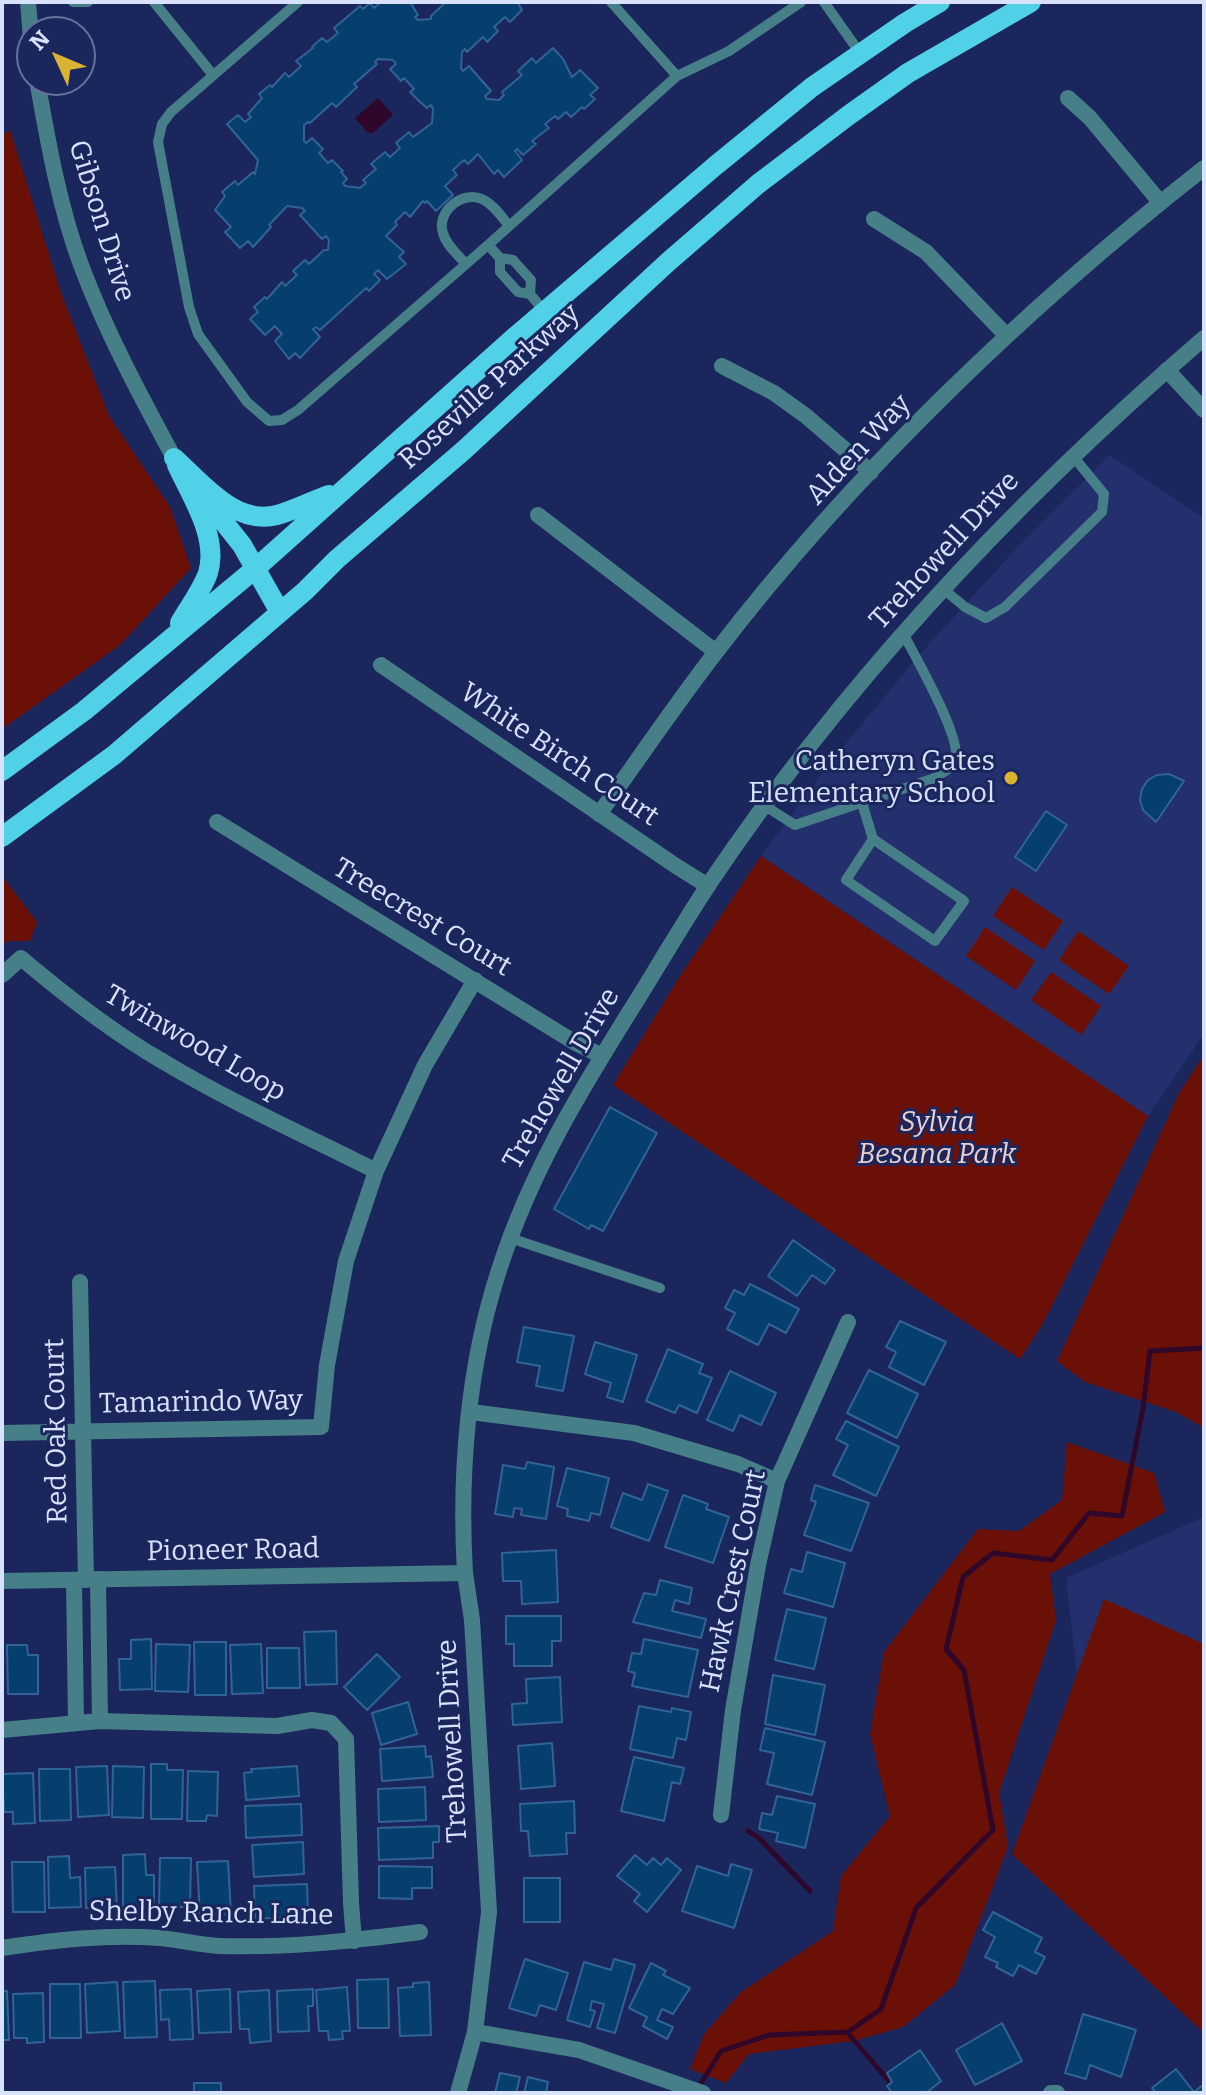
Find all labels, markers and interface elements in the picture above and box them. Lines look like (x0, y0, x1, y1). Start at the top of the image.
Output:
north arrow (16, 16, 96, 96)
text: N (24, 25, 55, 56)
street label: Gibson Drive (61, 136, 141, 306)
street label: Roseville Parkway (393, 297, 587, 477)
street label: Alden Way (800, 388, 918, 512)
street label: Trehowell Drive (863, 465, 1027, 637)
street label: White Birch Court (453, 676, 665, 834)
place label: Catheryn Gates Elementary School (748, 745, 995, 811)
marker: Catheryn Gates Elementary School (1002, 769, 1020, 787)
street label: Treecrest Court (327, 852, 517, 984)
street label: Twinwood Loop (98, 979, 292, 1109)
street label: Trehowell Drive (497, 982, 627, 1176)
park label: Sylvia Besana Park (858, 1106, 1016, 1172)
street label: Red Oak Court (39, 1338, 75, 1524)
street label: Tamarindo Way (99, 1384, 303, 1422)
street label: Hawk Crest Court (694, 1467, 774, 1695)
street label: Pioneer Road (146, 1533, 320, 1569)
street label: Trehowell Drive (431, 1638, 475, 1844)
street label: Shelby Ranch Lane (88, 1895, 334, 1933)

